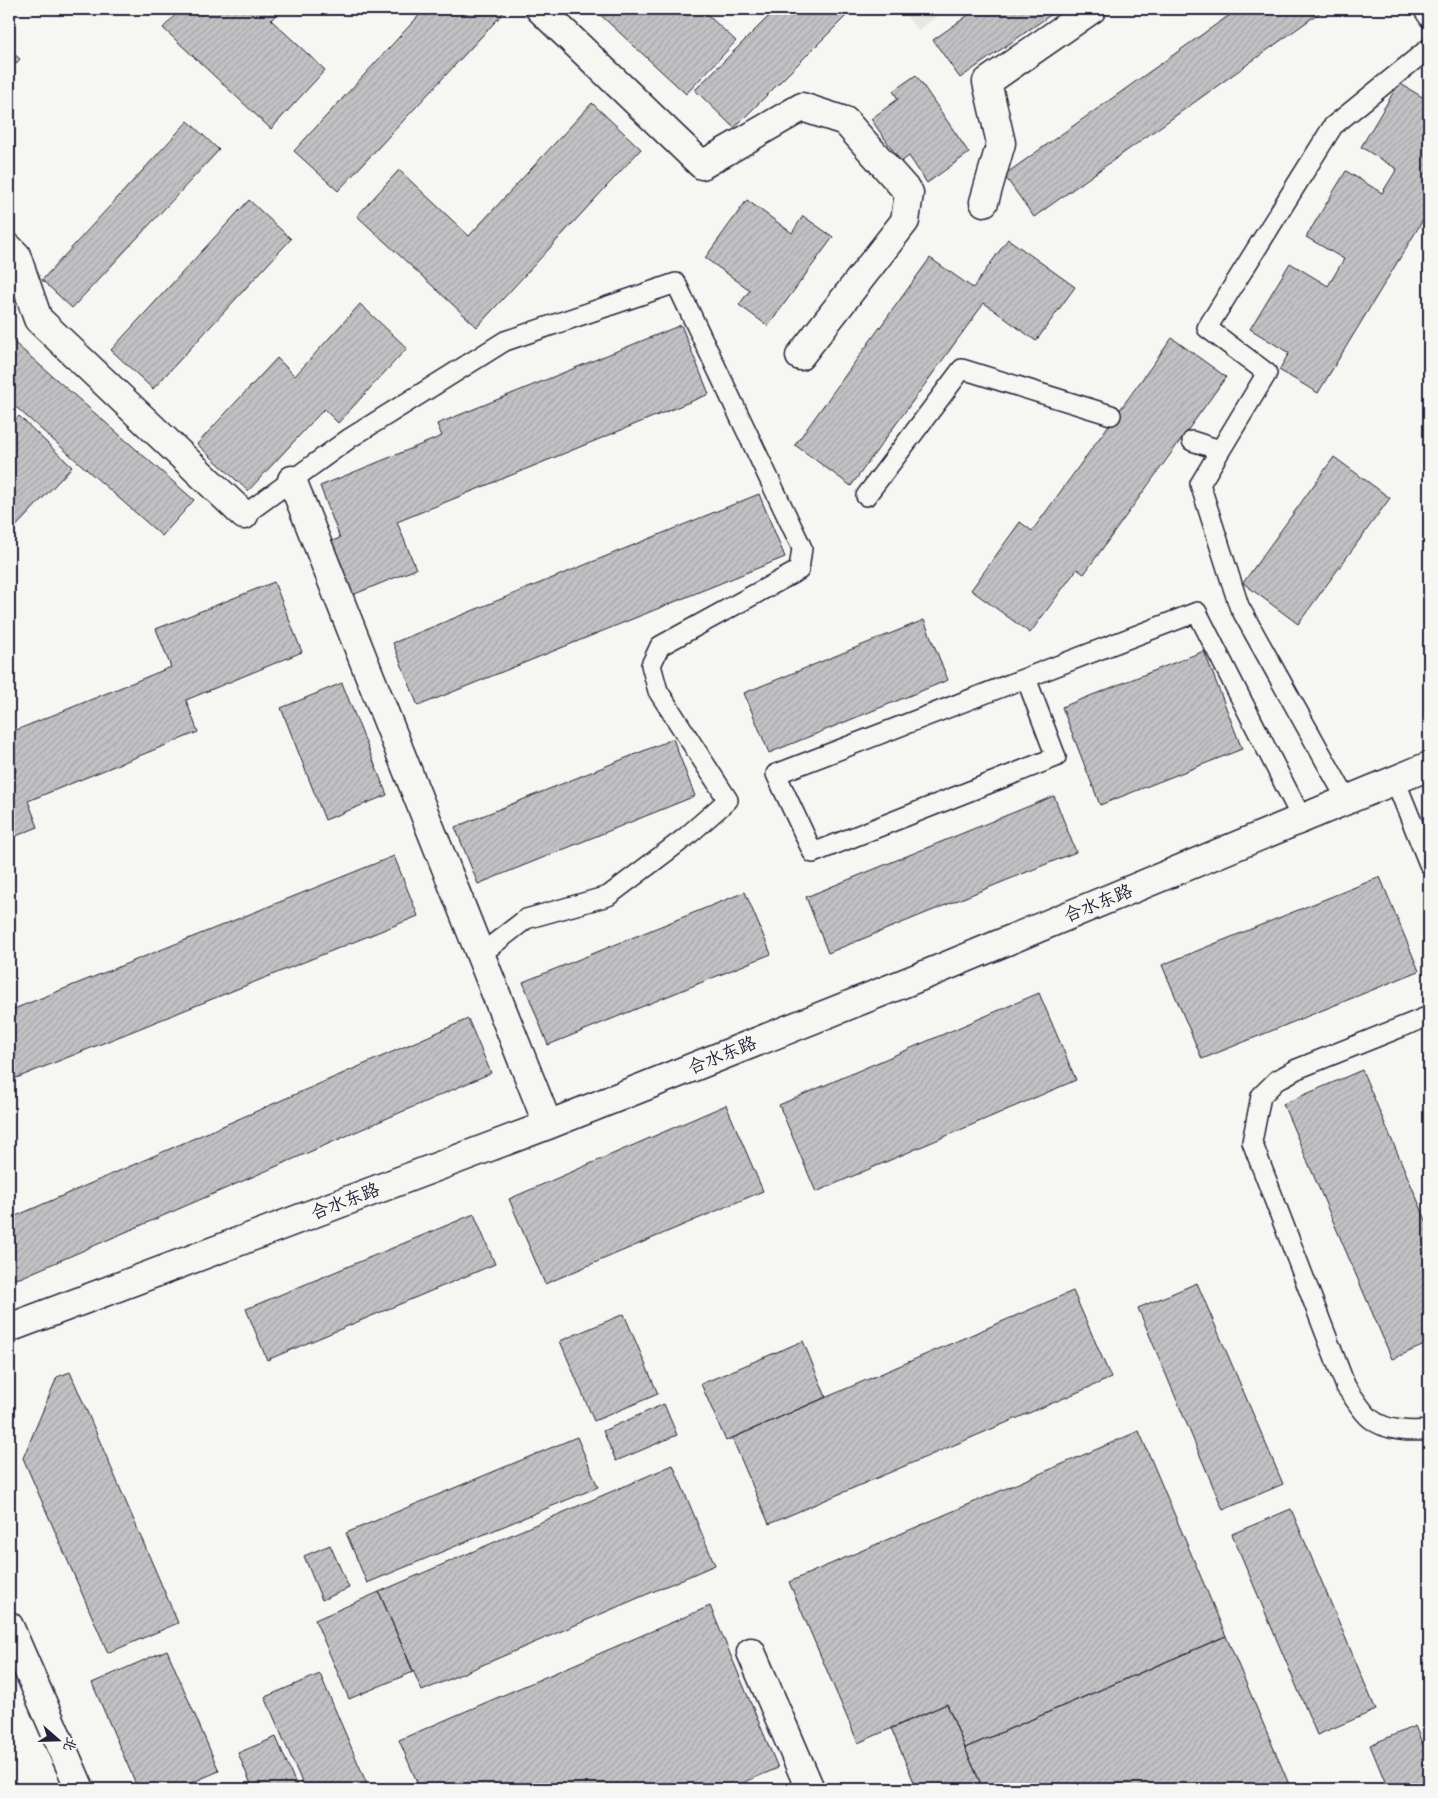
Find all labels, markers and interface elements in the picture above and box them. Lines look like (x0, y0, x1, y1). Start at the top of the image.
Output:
street label: 合水东路 (1061, 880, 1135, 927)
street label: 合水东路 (685, 1032, 759, 1079)
street label: 合水东路 (308, 1179, 383, 1224)
north arrow (32, 1716, 82, 1766)
text: 北 (59, 1735, 80, 1754)

